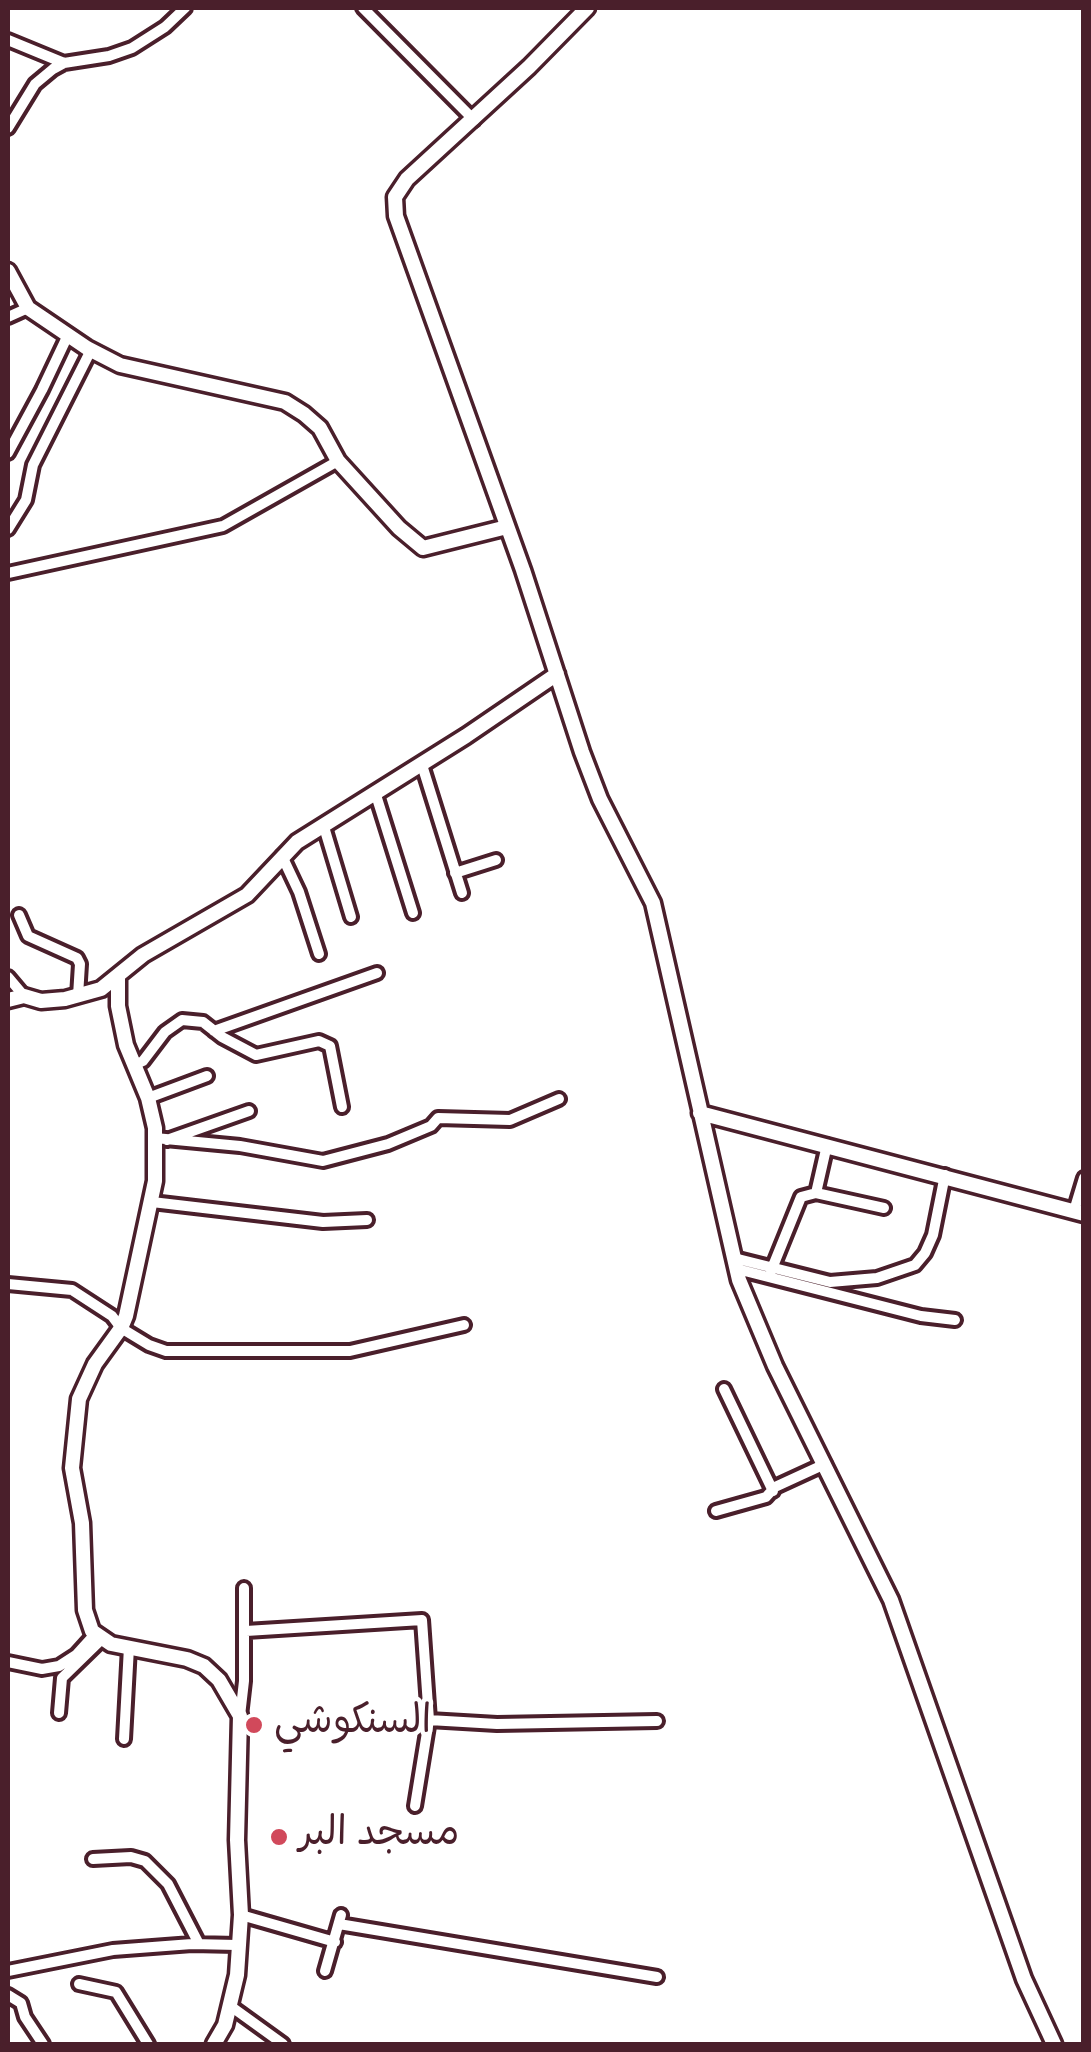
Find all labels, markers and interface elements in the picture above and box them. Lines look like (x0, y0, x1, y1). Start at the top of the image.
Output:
place label: السنكوشي (274, 1701, 432, 1749)
marker: السنكوشي (243, 1714, 265, 1736)
place label: مسجد البر (299, 1813, 460, 1861)
marker: مسجد البر (268, 1826, 290, 1848)

